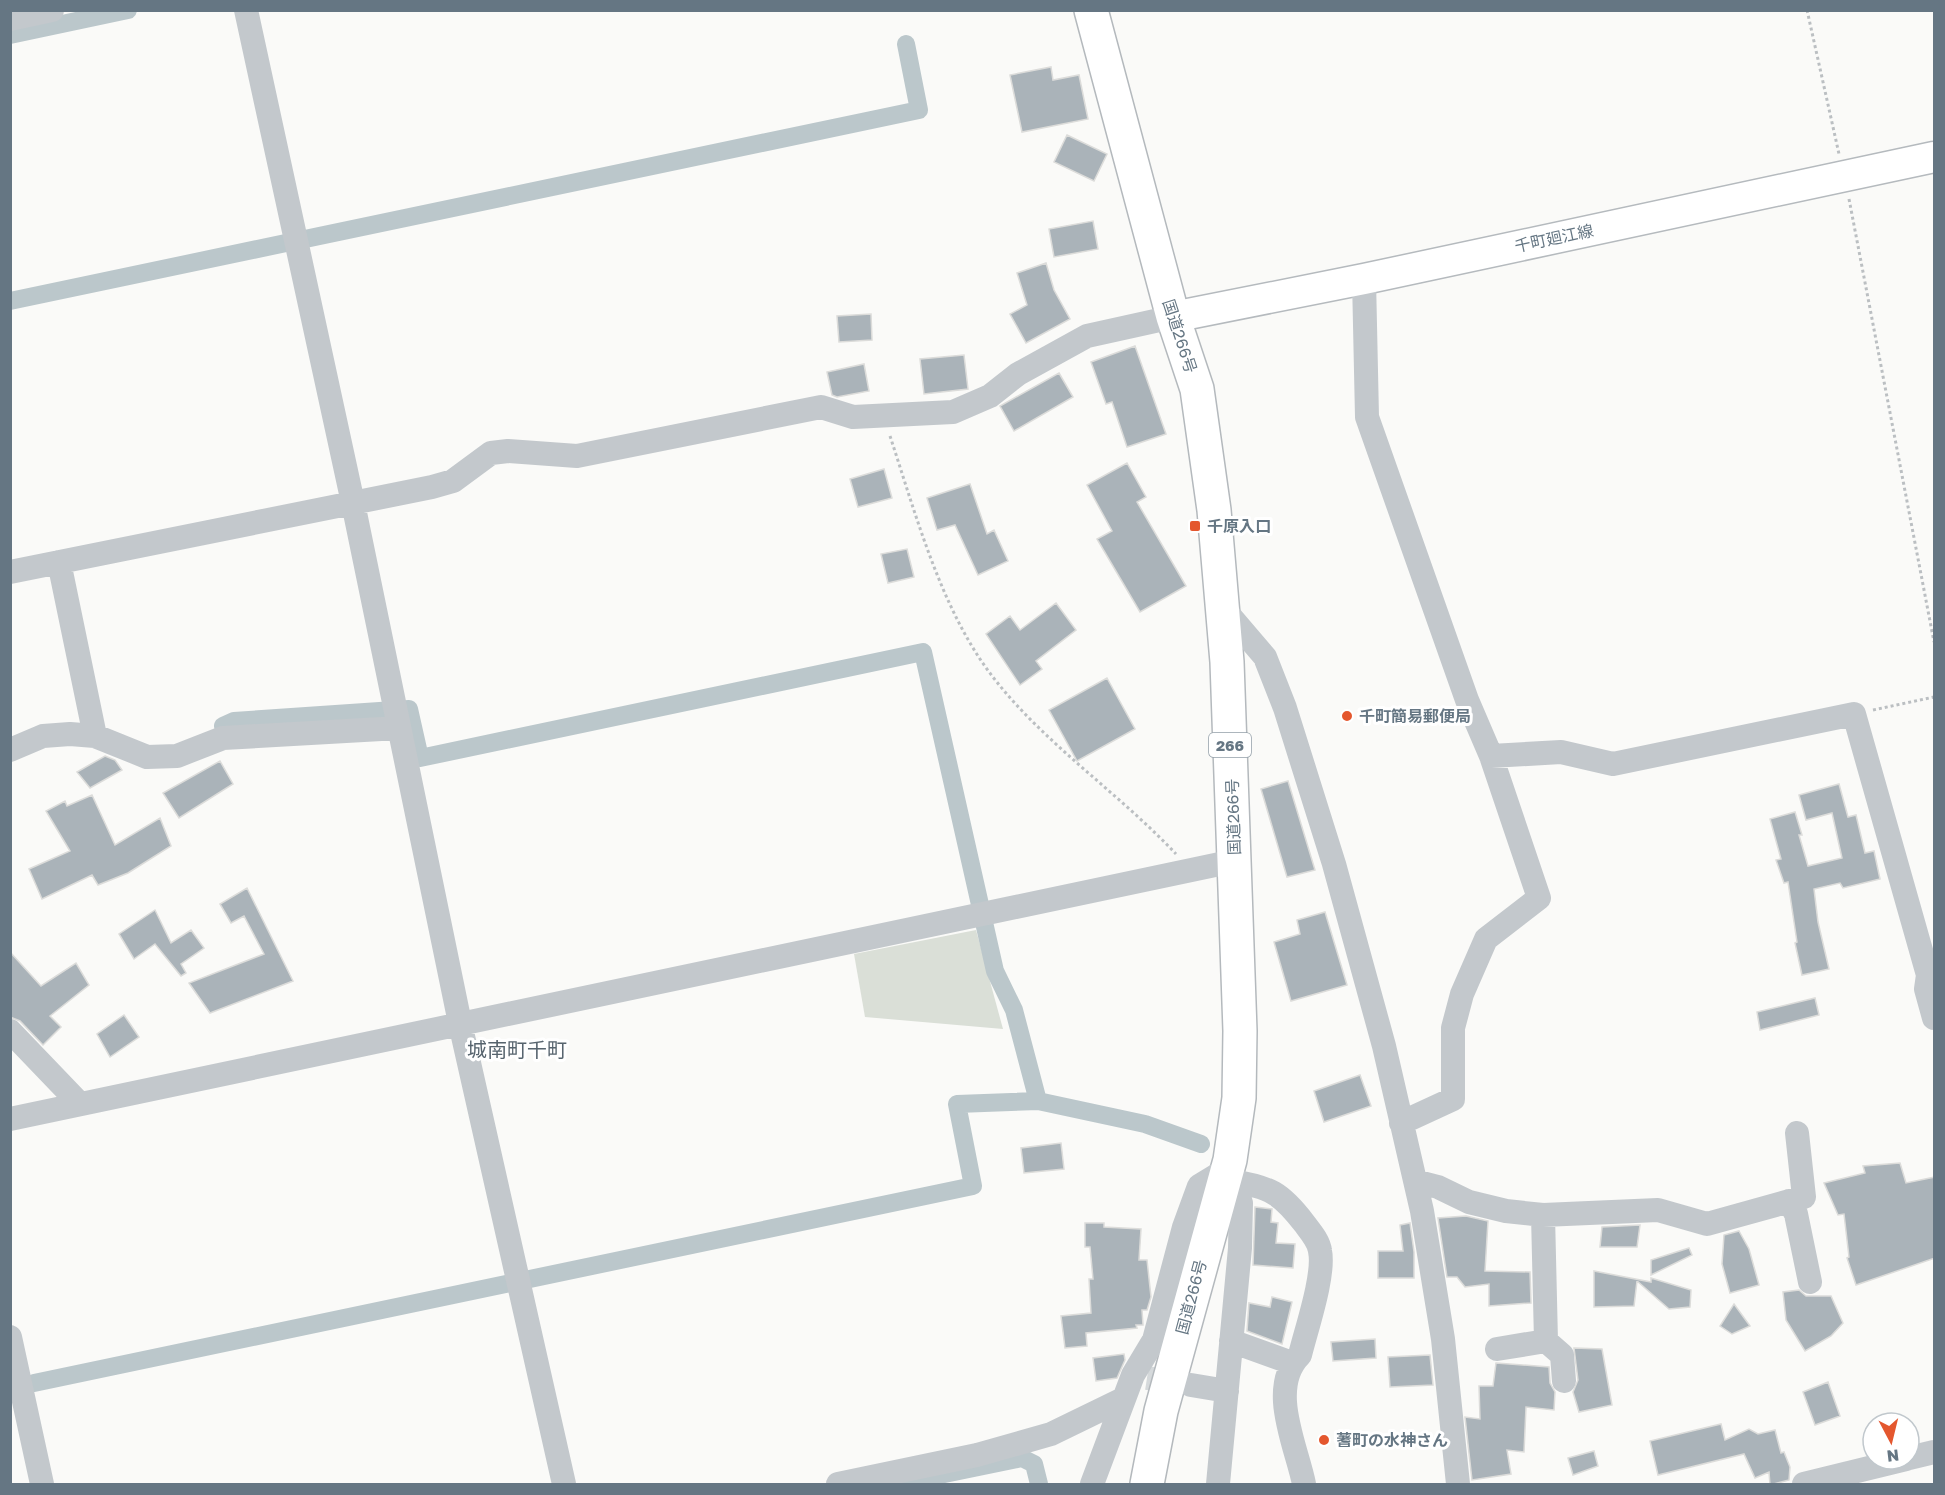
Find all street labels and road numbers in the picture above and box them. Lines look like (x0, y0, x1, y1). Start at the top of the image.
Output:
street label: 千町廻江線 (1513, 220, 1595, 256)
street label: 国道266号 (1159, 296, 1201, 376)
road number: 266 (1209, 733, 1251, 757)
street label: 国道266号 (1222, 778, 1244, 856)
street label: 国道266号 (1171, 1257, 1211, 1337)

